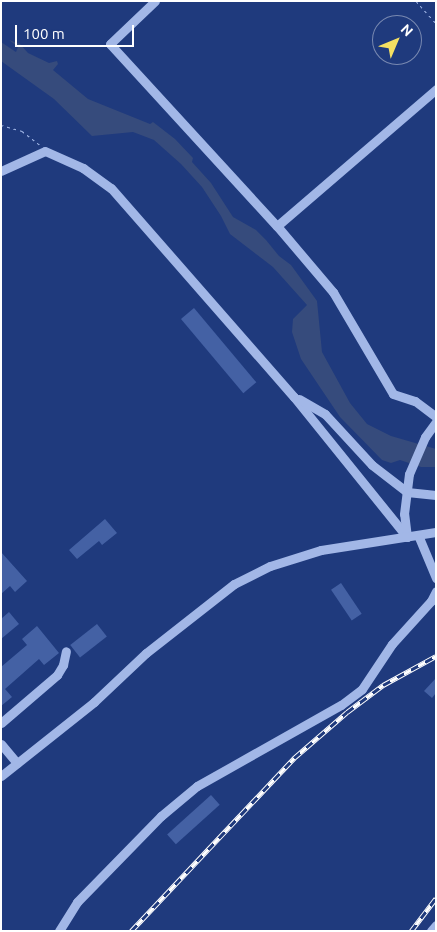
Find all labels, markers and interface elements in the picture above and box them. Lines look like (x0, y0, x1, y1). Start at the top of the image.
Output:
scale bar (18, 15, 136, 47)
north arrow (372, 15, 422, 65)
text: N (398, 21, 416, 39)
text: 100 m (23, 25, 65, 42)

